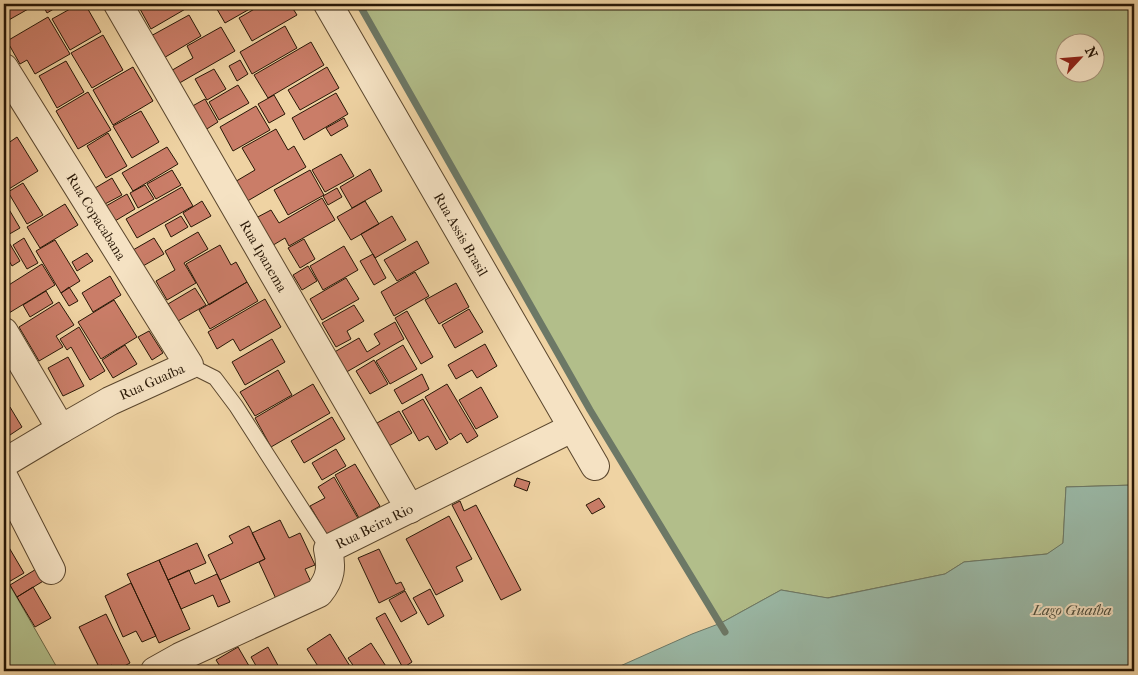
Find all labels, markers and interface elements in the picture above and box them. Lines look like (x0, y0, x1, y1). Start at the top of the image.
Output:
north arrow (1056, 32, 1106, 82)
text: N (1081, 44, 1101, 61)
street label: Rua Copacabana (63, 170, 130, 264)
street label: Rua Assis Brasil (430, 189, 492, 279)
street label: Rua Ipanema (236, 217, 291, 295)
street label: Rua Guaíba (117, 360, 188, 404)
street label: Rua Beira Rio (333, 500, 416, 553)
water label: Lago Guaíba (1032, 601, 1112, 619)

